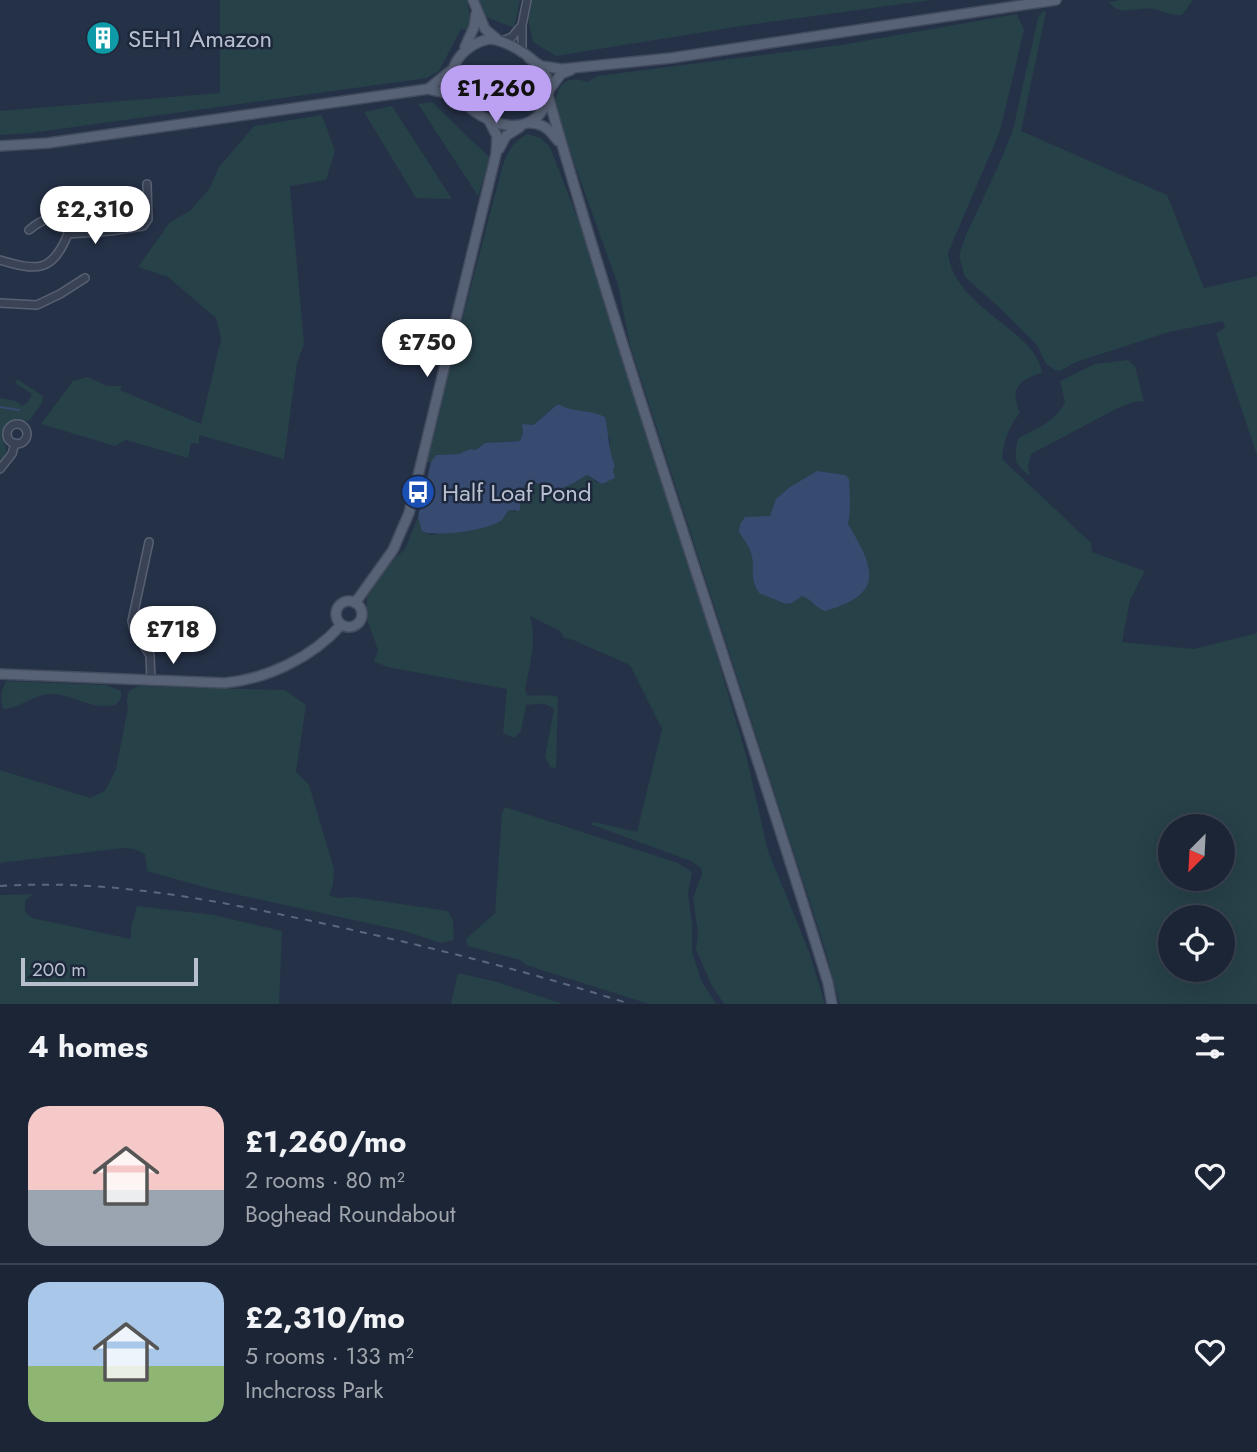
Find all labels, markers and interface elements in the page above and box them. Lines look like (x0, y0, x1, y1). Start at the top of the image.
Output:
building icon: SEH1 Amazon (84, 19, 122, 57)
place label: SEH1 Amazon (128, 21, 272, 56)
pin: £1,260 (439, 66, 553, 125)
text: £1,260 (457, 71, 535, 105)
pin: £2,310 (38, 187, 152, 246)
text: £2,310 (56, 192, 134, 226)
pin: £750 (386, 320, 468, 379)
text: £750 (398, 325, 456, 359)
bus stop icon: Half Loaf Pond (399, 473, 437, 511)
place label: Half Loaf Pond (442, 475, 592, 510)
pin: £718 (132, 606, 214, 666)
text: £718 (146, 612, 200, 646)
north arrow (1158, 814, 1236, 891)
map controls (1158, 814, 1235, 982)
button: locate (1158, 905, 1235, 982)
scale bar (21, 955, 198, 987)
text: 200 m (32, 956, 86, 983)
text: 4 homes (28, 1025, 148, 1068)
icon: filters (1191, 1027, 1229, 1065)
text: £1,260/mo (245, 1120, 406, 1163)
icon: home (84, 1134, 168, 1218)
icon: heart (1191, 1157, 1229, 1195)
text: 2 rooms · 80 m² (245, 1163, 405, 1197)
text: Boghead Roundabout (245, 1197, 456, 1231)
text: £2,310/mo (245, 1296, 405, 1339)
icon: home (84, 1310, 168, 1394)
icon: heart (1191, 1333, 1229, 1371)
text: 5 rooms · 133 m² (245, 1339, 414, 1373)
text: Inchcross Park (245, 1373, 383, 1407)

